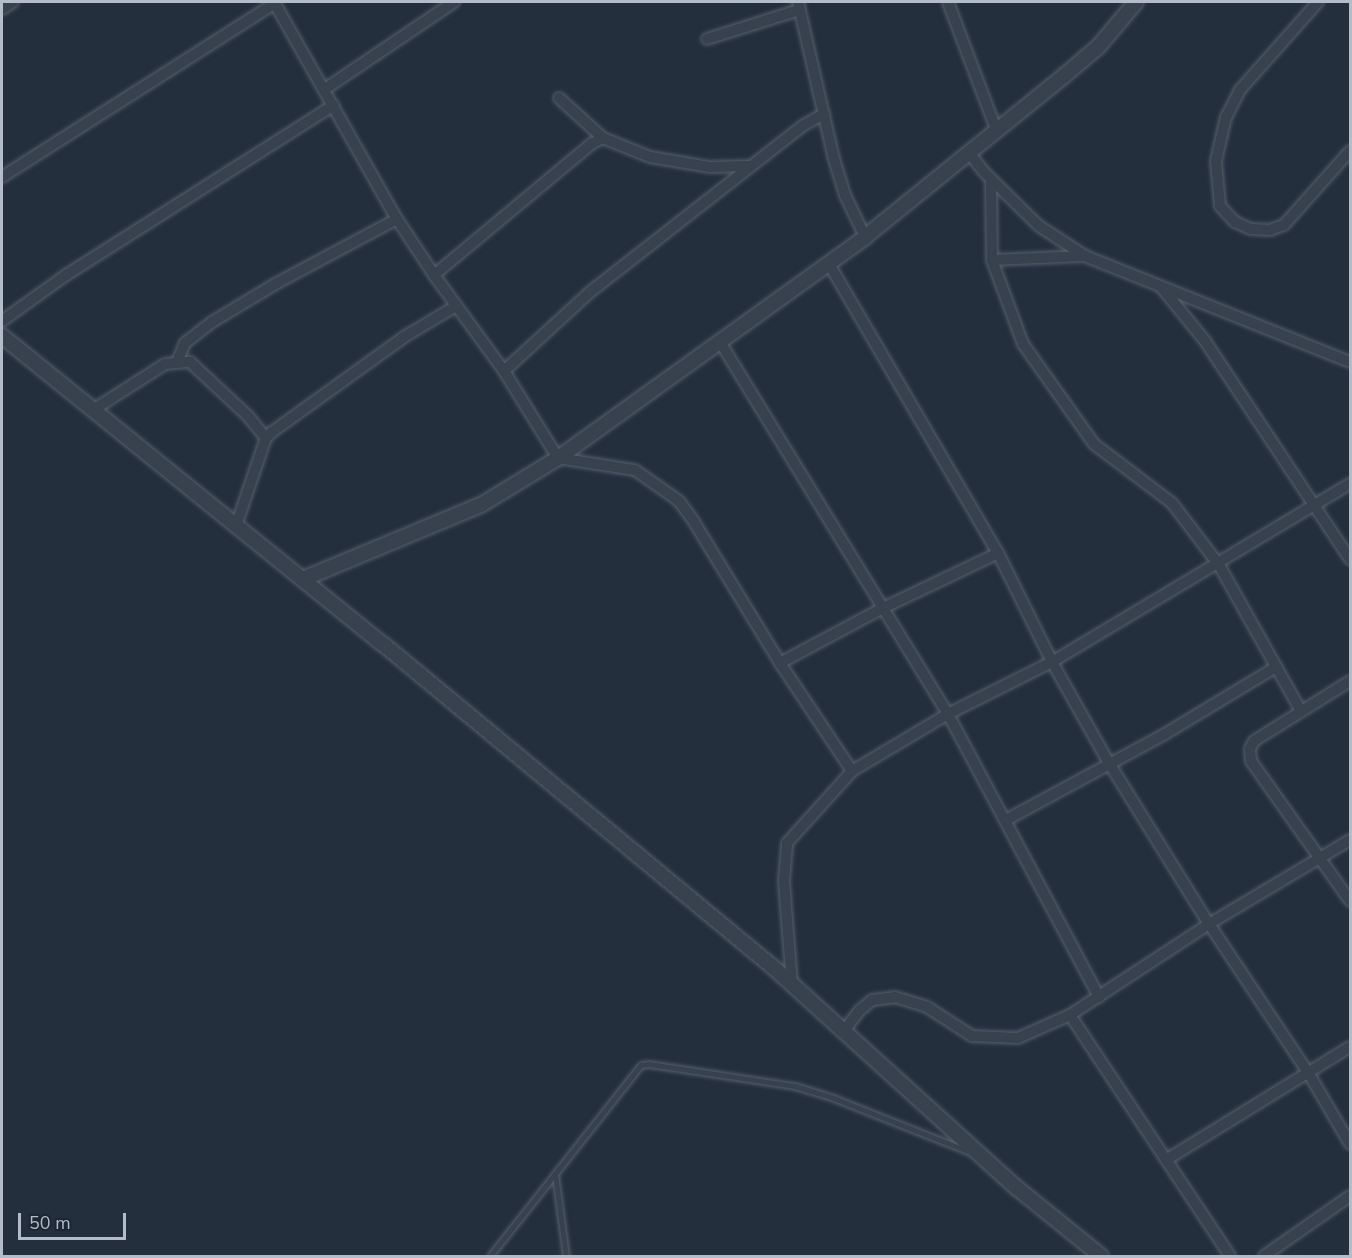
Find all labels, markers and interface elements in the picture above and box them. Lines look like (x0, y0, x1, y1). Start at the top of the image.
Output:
scale bar (21, 1201, 129, 1239)
text: 50 m (29, 1211, 71, 1235)

